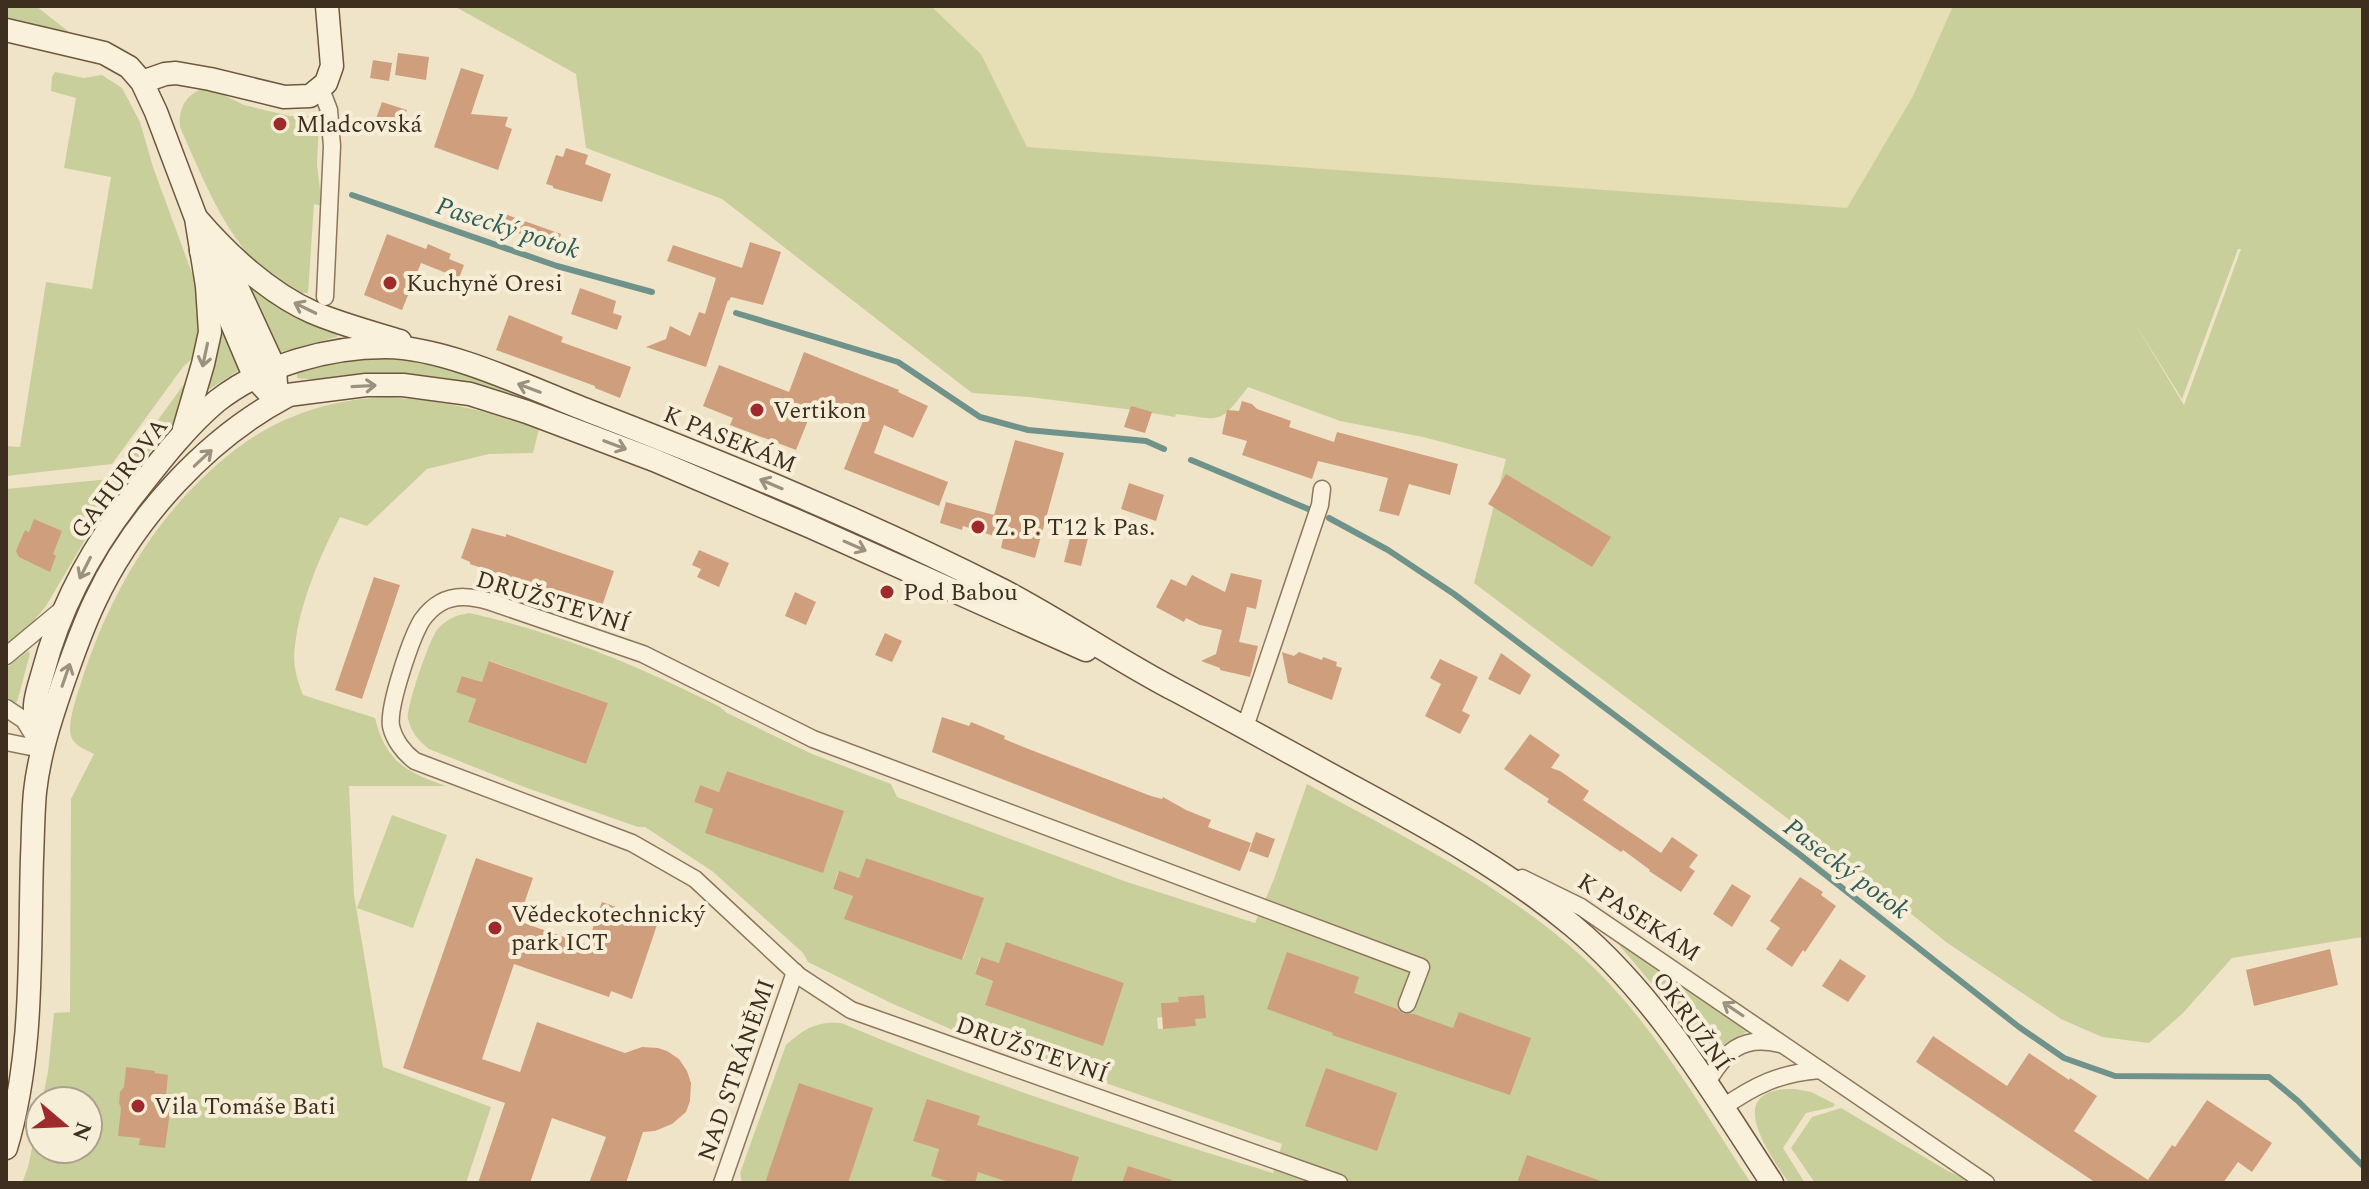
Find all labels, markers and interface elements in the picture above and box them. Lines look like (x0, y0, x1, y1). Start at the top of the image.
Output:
place label: Mladcovská (296, 107, 423, 143)
marker: Mladcovská (271, 115, 289, 133)
water label: Pasecký potok (430, 186, 585, 270)
place label: Kuchyně Oresi (406, 266, 563, 302)
marker: Kuchyně Oresi (381, 274, 399, 292)
one-way arrow (293, 300, 317, 315)
one-way arrow (197, 342, 212, 368)
one-way arrow (350, 378, 377, 393)
one-way arrow (517, 380, 542, 394)
place label: Vertikon (773, 393, 867, 429)
street label: K PASEKÁM (658, 397, 802, 483)
marker: Vertikon (748, 401, 766, 419)
street label: GAHUROVA (62, 411, 177, 547)
one-way arrow (602, 439, 627, 454)
one-way arrow (193, 448, 213, 467)
one-way arrow (759, 475, 783, 490)
place label: Z. P. T12 k Pas. (994, 510, 1155, 546)
marker: Z. P. T12 k Pas. (969, 518, 987, 536)
one-way arrow (842, 539, 866, 554)
one-way arrow (77, 555, 93, 579)
street label: DRUŽSTEVNÍ (471, 561, 634, 642)
place label: Pod Babou (903, 575, 1018, 611)
marker: Pod Babou (878, 583, 896, 601)
one-way arrow (59, 663, 74, 688)
water label: Pasecký potok (1775, 808, 1918, 930)
street label: K PASEKÁM (1570, 864, 1707, 971)
place label: Vědeckotechnický park ICT (511, 897, 706, 961)
marker: Vědeckotechnický park ICT (486, 919, 504, 937)
street label: OKRUŽNÍ (1643, 964, 1740, 1079)
street label: NAD STRÁNĚMI (689, 974, 785, 1166)
one-way arrow (1723, 1001, 1745, 1018)
street label: DRUŽSTEVNÍ (951, 1007, 1113, 1093)
north arrow (24, 1085, 104, 1165)
place label: Vila Tomáše Bati (154, 1089, 336, 1125)
marker: Vila Tomáše Bati (129, 1097, 147, 1115)
text: N (63, 1117, 100, 1145)

